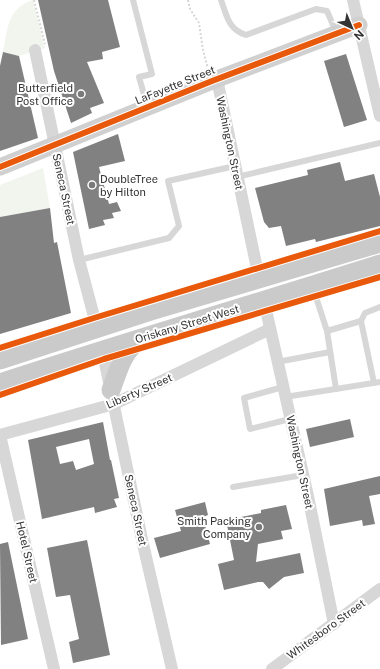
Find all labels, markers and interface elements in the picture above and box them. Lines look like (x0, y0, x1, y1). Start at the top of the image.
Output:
north arrow (332, 8, 372, 48)
text: N (352, 28, 366, 42)
street label: LaFayette Street (133, 63, 217, 107)
place label: Butterfield Post Office (16, 82, 73, 107)
marker: Butterfield Post Office (76, 89, 86, 99)
street label: Washington Street (214, 95, 246, 191)
street label: Seneca Street (51, 152, 77, 226)
place label: DoubleTree by Hilton (100, 173, 158, 198)
marker: DoubleTree by Hilton (87, 180, 97, 190)
street label: Oriskany Street West (134, 302, 240, 346)
street label: Liberty Street (104, 371, 174, 411)
street label: Washington Street (284, 414, 316, 510)
street label: Seneca Street (123, 473, 149, 547)
place label: Smith Packing Company (177, 515, 251, 540)
street label: Hotel Street (14, 520, 40, 584)
marker: Smith Packing Company (254, 522, 264, 532)
street label: Whitesboro Street (285, 597, 367, 661)

